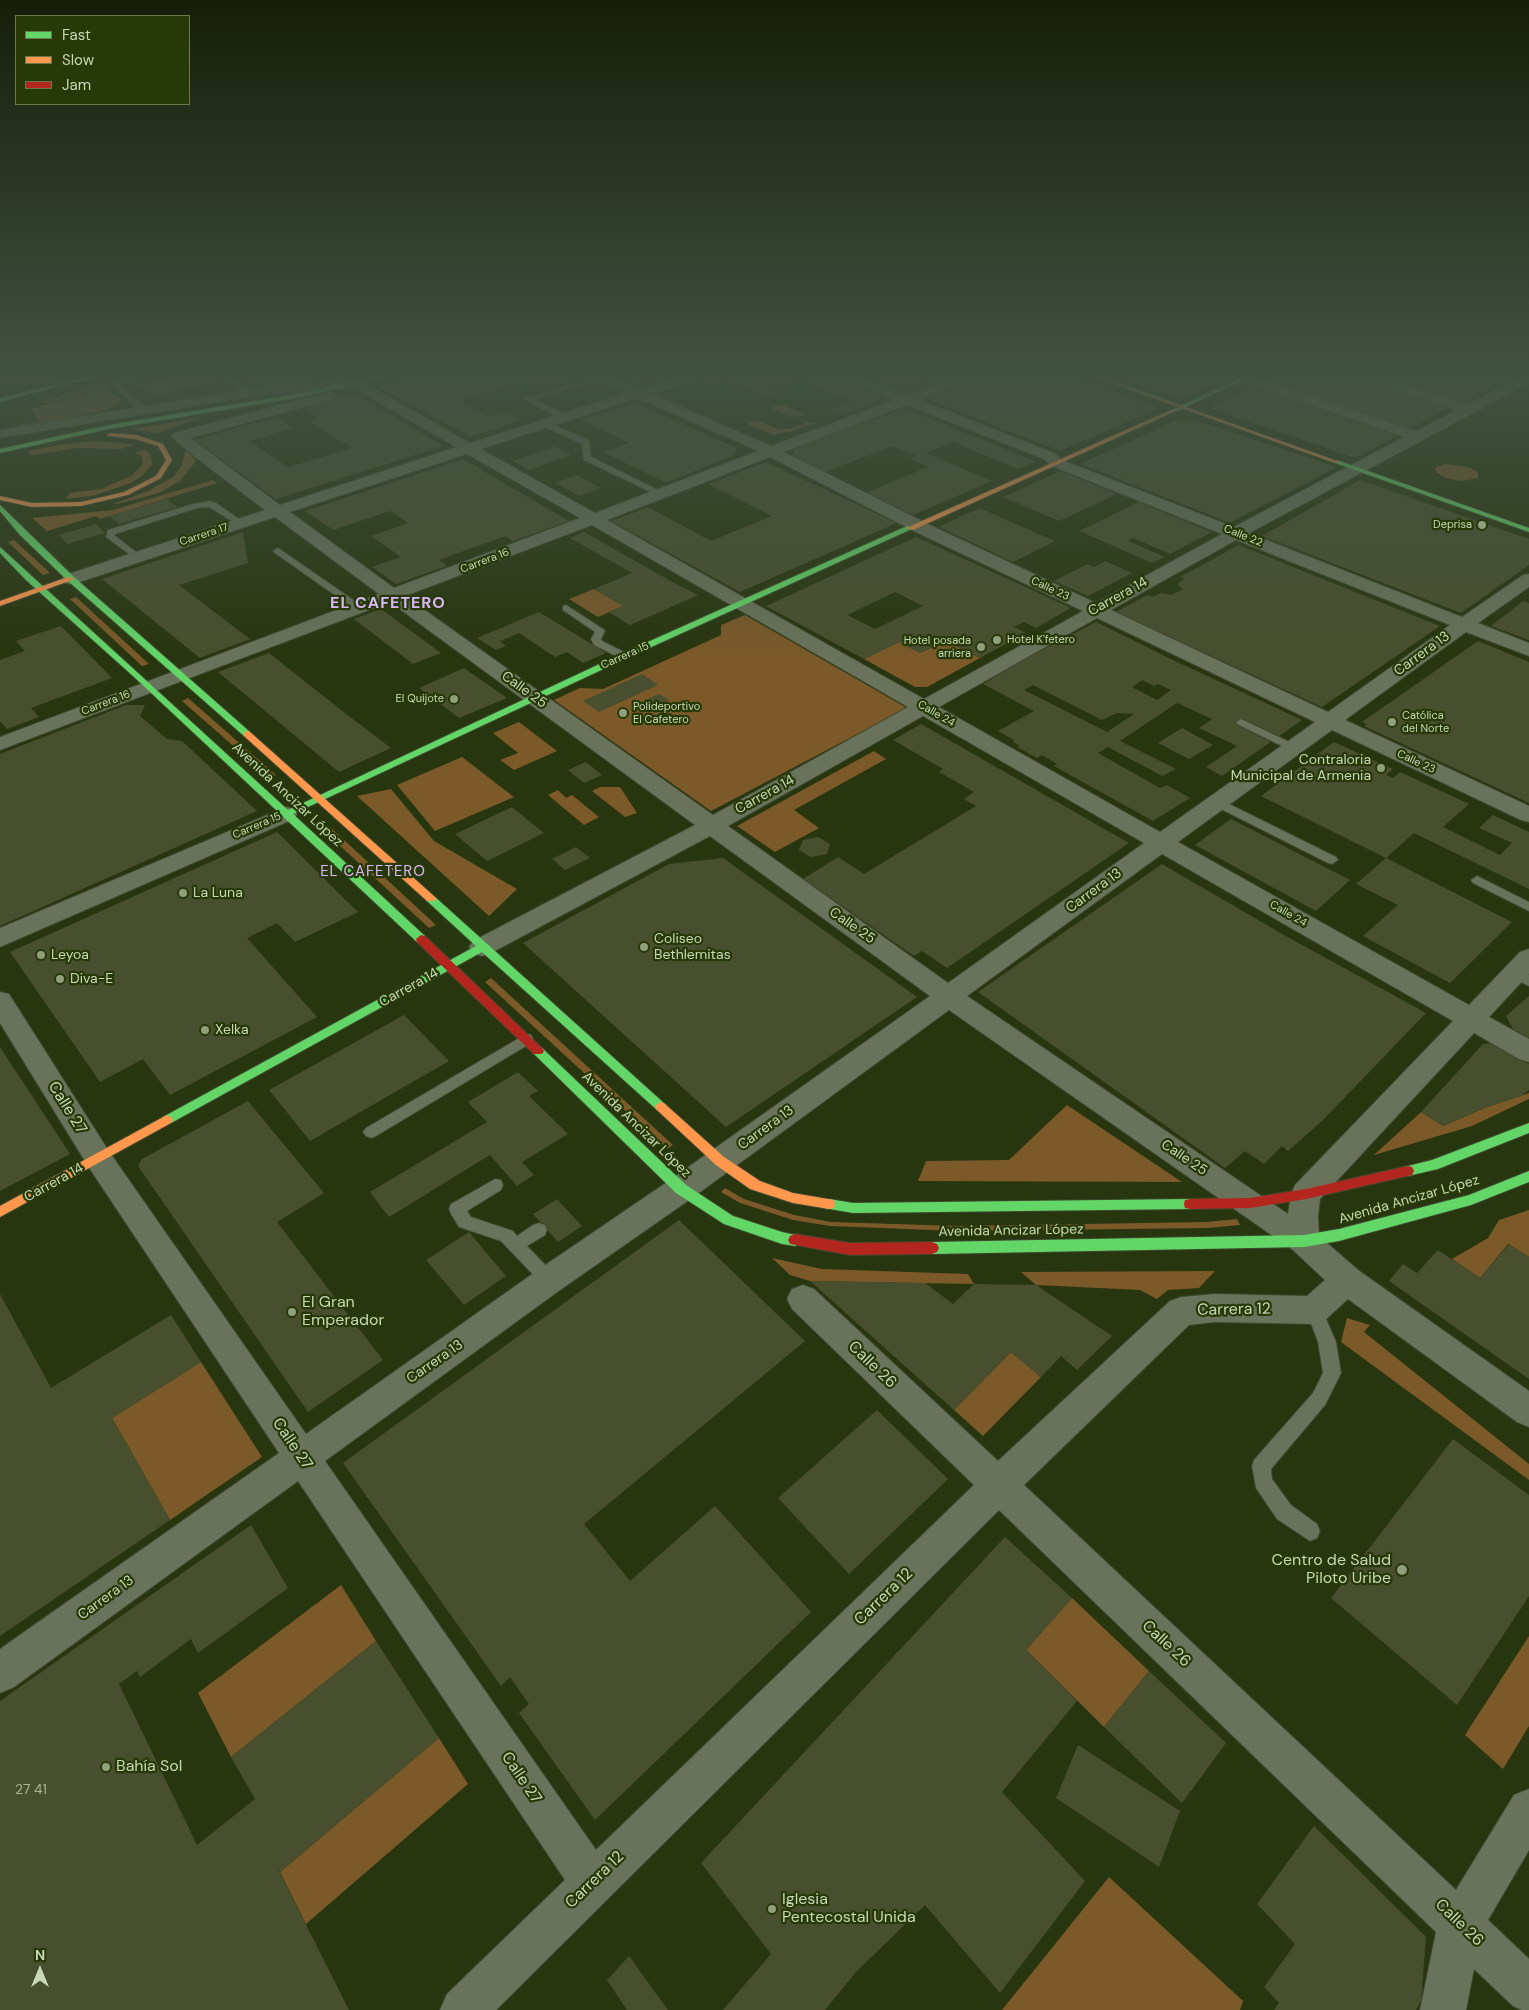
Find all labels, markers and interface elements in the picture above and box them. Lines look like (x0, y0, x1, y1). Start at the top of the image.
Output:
legend (15, 15, 190, 105)
text: Fast (62, 25, 91, 45)
text: Slow (62, 50, 94, 70)
text: Jam (62, 75, 91, 95)
place label: Deprisa (1433, 518, 1472, 532)
marker: Deprisa (1476, 519, 1488, 531)
street label: Carrera 17 (178, 521, 230, 549)
street label: Calle 22 (1222, 522, 1264, 550)
street label: Carrera 16 (459, 546, 511, 576)
street label: Calle 23 (1029, 574, 1071, 604)
street label: Carrera 14 (1085, 574, 1151, 620)
district label: EL CAFETERO (329, 594, 447, 614)
street label: Carrera 13 (1391, 628, 1453, 680)
place label: Hotel K'fetero (1007, 633, 1075, 647)
place label: Hotel posada arriera (904, 634, 971, 660)
marker: Hotel K'fetero (991, 634, 1003, 646)
street label: Carrera 15 (599, 640, 651, 672)
marker: Hotel posada arriera (975, 641, 987, 653)
street label: Calle 25 (498, 668, 550, 712)
street label: Carrera 16 (80, 688, 132, 718)
place label: El Quijote (396, 692, 444, 706)
marker: El Quijote (448, 693, 460, 705)
street label: Calle 24 (915, 698, 957, 730)
place label: Polideportivo El Cafetero (633, 700, 700, 726)
marker: Polideportivo El Cafetero (617, 707, 629, 719)
place label: Católica del Norte (1402, 709, 1449, 735)
marker: Católica del Norte (1386, 716, 1398, 728)
street label: Avenida Ancizar López (228, 739, 346, 851)
street label: Calle 23 (1395, 747, 1437, 777)
place label: Contraloria Municipal de Armenia (1231, 752, 1371, 784)
marker: Contraloria Municipal de Armenia (1375, 762, 1387, 774)
street label: Carrera 14 (732, 772, 798, 818)
street label: Carrera 15 (231, 810, 283, 842)
district label: EL CAFETERO (319, 863, 427, 881)
street label: Carrera 13 (1063, 865, 1125, 917)
place label: La Luna (193, 885, 243, 901)
marker: La Luna (177, 887, 189, 899)
street label: Calle 24 (1267, 898, 1309, 930)
street label: Calle 25 (826, 904, 878, 948)
place label: Coliseo Bethlemitas (654, 931, 731, 964)
marker: Coliseo Bethlemitas (638, 941, 650, 953)
place label: Leyoa (51, 947, 89, 963)
marker: Leyoa (35, 949, 47, 961)
street label: Carrera 14 (376, 965, 442, 1011)
place label: Diva-E (70, 971, 113, 987)
marker: Diva-E (54, 973, 66, 985)
place label: Xelka (215, 1022, 249, 1038)
marker: Xelka (199, 1024, 211, 1036)
street label: Avenida Ancizar López (578, 1069, 694, 1181)
street label: Calle 27 (43, 1078, 91, 1138)
street label: Carrera 13 (735, 1102, 797, 1154)
street label: Calle 25 (1158, 1136, 1210, 1180)
street label: Carrera 14 (21, 1160, 87, 1206)
street label: Avenida Ancizar López (1337, 1172, 1481, 1228)
street label: Avenida Ancizar López (938, 1221, 1084, 1241)
place label: El Gran Emperador (302, 1293, 384, 1331)
street label: Carrera 12 (1197, 1300, 1271, 1320)
marker: El Gran Emperador (286, 1306, 298, 1318)
street label: Carrera 13 (404, 1337, 466, 1387)
street label: Calle 26 (844, 1337, 900, 1393)
street label: Calle 27 (268, 1415, 316, 1473)
place label: Centro de Salud Piloto Uribe (1271, 1551, 1391, 1589)
marker: Centro de Salud Piloto Uribe (1395, 1563, 1409, 1577)
street label: Carrera 12 (851, 1564, 917, 1630)
street label: Carrera 13 (75, 1572, 137, 1624)
street label: Calle 26 (1138, 1617, 1194, 1671)
street label: Calle 27 (497, 1749, 545, 1807)
place label: Bahía Sol (116, 1757, 182, 1777)
marker: Bahía Sol (100, 1761, 112, 1773)
house number: 27 41 (15, 1782, 47, 1798)
street label: Carrera 12 (562, 1847, 628, 1913)
place label: Iglesia Pentecostal Unida (782, 1890, 916, 1928)
street label: Calle 26 (1431, 1895, 1487, 1951)
marker: Iglesia Pentecostal Unida (766, 1903, 778, 1915)
north arrow (15, 1945, 65, 1995)
text: N (35, 1946, 45, 1964)

